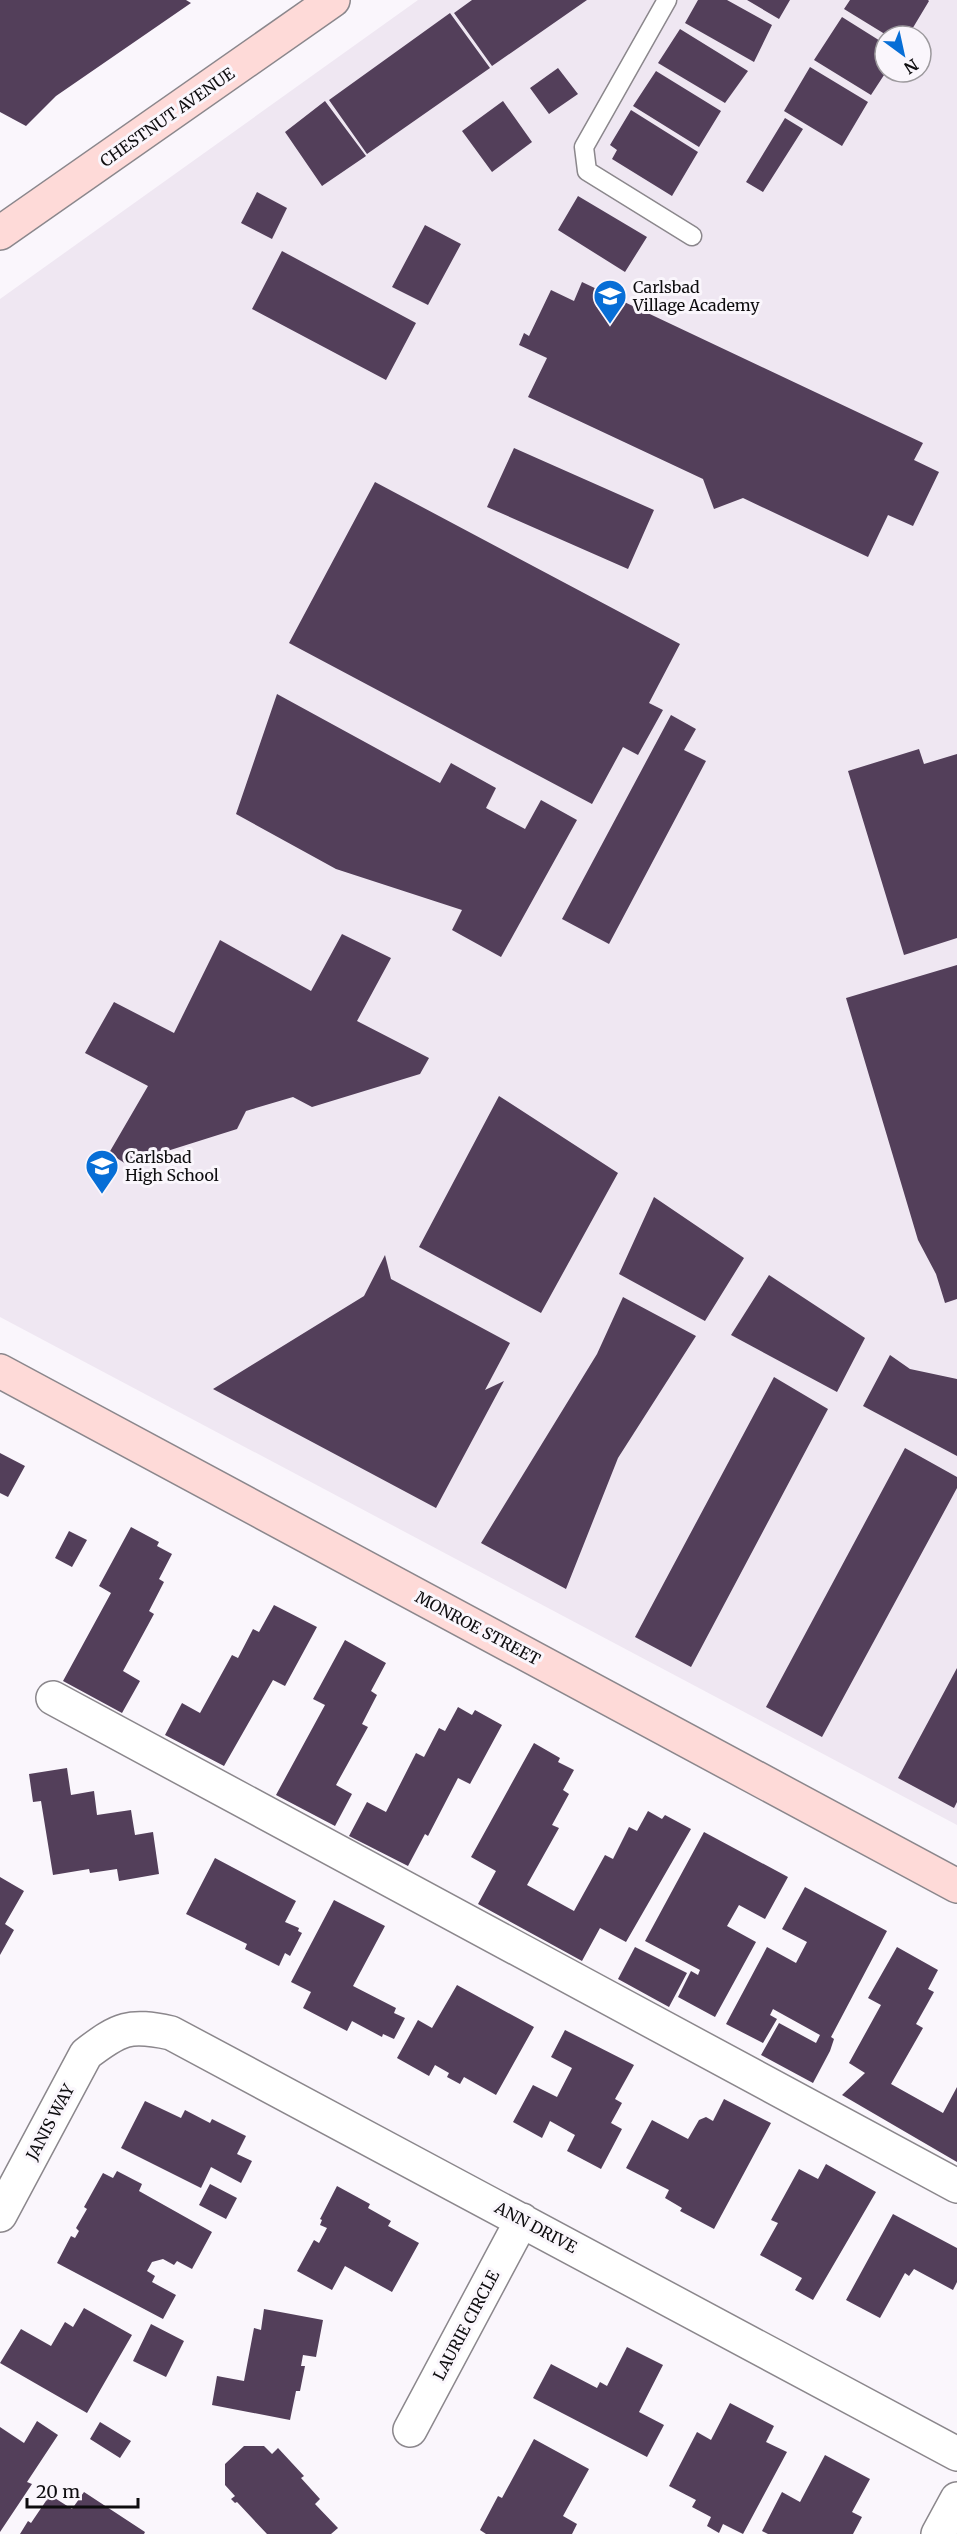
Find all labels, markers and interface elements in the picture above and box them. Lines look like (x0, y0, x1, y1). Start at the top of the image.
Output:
north arrow (873, 24, 933, 84)
text: N (900, 55, 922, 79)
street label: CHESTNUT AVENUE (96, 63, 239, 171)
place label: Carlsbad Village Academy (632, 277, 760, 315)
school or university icon: Carlsbad Village Academy (592, 278, 628, 325)
place label: Carlsbad High School (125, 1147, 219, 1185)
school or university icon: Carlsbad High School (84, 1148, 120, 1195)
street label: MONROE STREET (412, 1587, 544, 1669)
street label: JANIS WAY (21, 2080, 79, 2164)
street label: ANN DRIVE (491, 2197, 581, 2257)
street label: LAURIE CIRCLE (429, 2266, 504, 2383)
scale bar (27, 2471, 138, 2509)
text: 20 m (36, 2480, 80, 2503)

